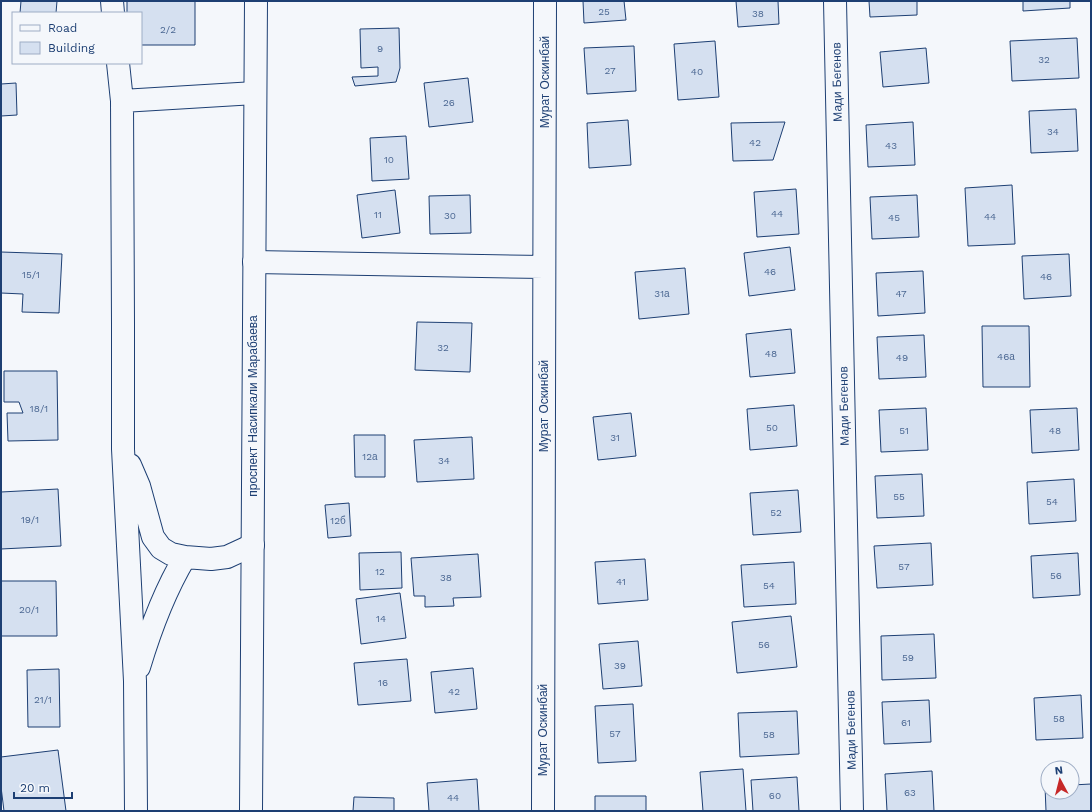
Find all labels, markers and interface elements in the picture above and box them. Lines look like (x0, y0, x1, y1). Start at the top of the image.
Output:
house number: 25 (598, 6, 610, 17)
house number: 38 (752, 8, 764, 19)
legend (12, 12, 142, 64)
text: Road (48, 21, 77, 35)
house number: 2/2 (160, 24, 176, 35)
street label: Мурат Оскинбай (538, 36, 552, 128)
text: Building (48, 41, 95, 55)
street label: Мади Бегенов (829, 42, 845, 122)
house number: 9 (377, 43, 383, 54)
house number: 32 (1038, 54, 1050, 65)
house number: 27 (604, 65, 616, 76)
house number: 40 (691, 66, 703, 77)
house number: 26 (443, 97, 455, 108)
house number: 34 (1047, 126, 1059, 137)
house number: 42 (749, 137, 761, 148)
house number: 43 (885, 140, 897, 151)
house number: 10 (384, 154, 394, 165)
house number: 44 (771, 208, 783, 219)
house number: 11 (374, 209, 382, 220)
house number: 30 (444, 210, 456, 221)
house number: 44 (984, 211, 996, 222)
house number: 45 (888, 212, 900, 223)
house number: 46 (764, 266, 776, 277)
house number: 15/1 (22, 269, 40, 280)
house number: 46 (1040, 271, 1052, 282)
house number: 31а (654, 288, 670, 299)
house number: 47 (895, 288, 907, 299)
street label: проспект Насипкали Марабаева (246, 315, 260, 497)
house number: 32 (437, 342, 449, 353)
house number: 48 (765, 348, 777, 359)
house number: 46а (997, 351, 1015, 362)
house number: 49 (896, 352, 908, 363)
street label: Мурат Оскинбай (537, 360, 551, 452)
street label: Мади Бегенов (836, 366, 852, 446)
house number: 18/1 (30, 403, 48, 414)
house number: 50 (766, 422, 778, 433)
house number: 51 (899, 425, 909, 436)
house number: 48 (1049, 425, 1061, 436)
house number: 31 (610, 432, 620, 443)
house number: 12а (362, 451, 378, 462)
house number: 34 (438, 455, 450, 466)
house number: 55 (893, 491, 905, 502)
house number: 54 (1046, 496, 1058, 507)
house number: 52 (770, 507, 782, 518)
house number: 19/1 (21, 514, 39, 525)
house number: 12б (330, 515, 346, 526)
house number: 57 (898, 561, 910, 572)
house number: 12 (375, 566, 385, 577)
house number: 56 (1050, 570, 1062, 581)
house number: 38 (440, 572, 452, 583)
house number: 41 (616, 576, 626, 587)
house number: 54 (763, 580, 775, 591)
house number: 20/1 (19, 604, 39, 615)
house number: 14 (376, 613, 386, 624)
house number: 56 (758, 639, 770, 650)
house number: 59 (902, 652, 914, 663)
house number: 39 (614, 660, 626, 671)
house number: 16 (378, 677, 388, 688)
street label: Мурат Оскинбай (536, 684, 550, 776)
house number: 42 (448, 686, 460, 697)
street label: Мади Бегенов (843, 690, 859, 770)
house number: 21/1 (34, 694, 52, 705)
house number: 58 (1053, 713, 1065, 724)
house number: 61 (901, 717, 911, 728)
house number: 57 (609, 728, 621, 739)
house number: 58 (763, 729, 775, 740)
north arrow (1040, 760, 1080, 800)
text: N (1054, 764, 1064, 778)
scale bar (14, 774, 72, 800)
text: 20 m (20, 781, 50, 795)
house number: 63 (904, 787, 916, 798)
house number: 60 (769, 790, 781, 801)
house number: 44 (447, 792, 459, 803)

